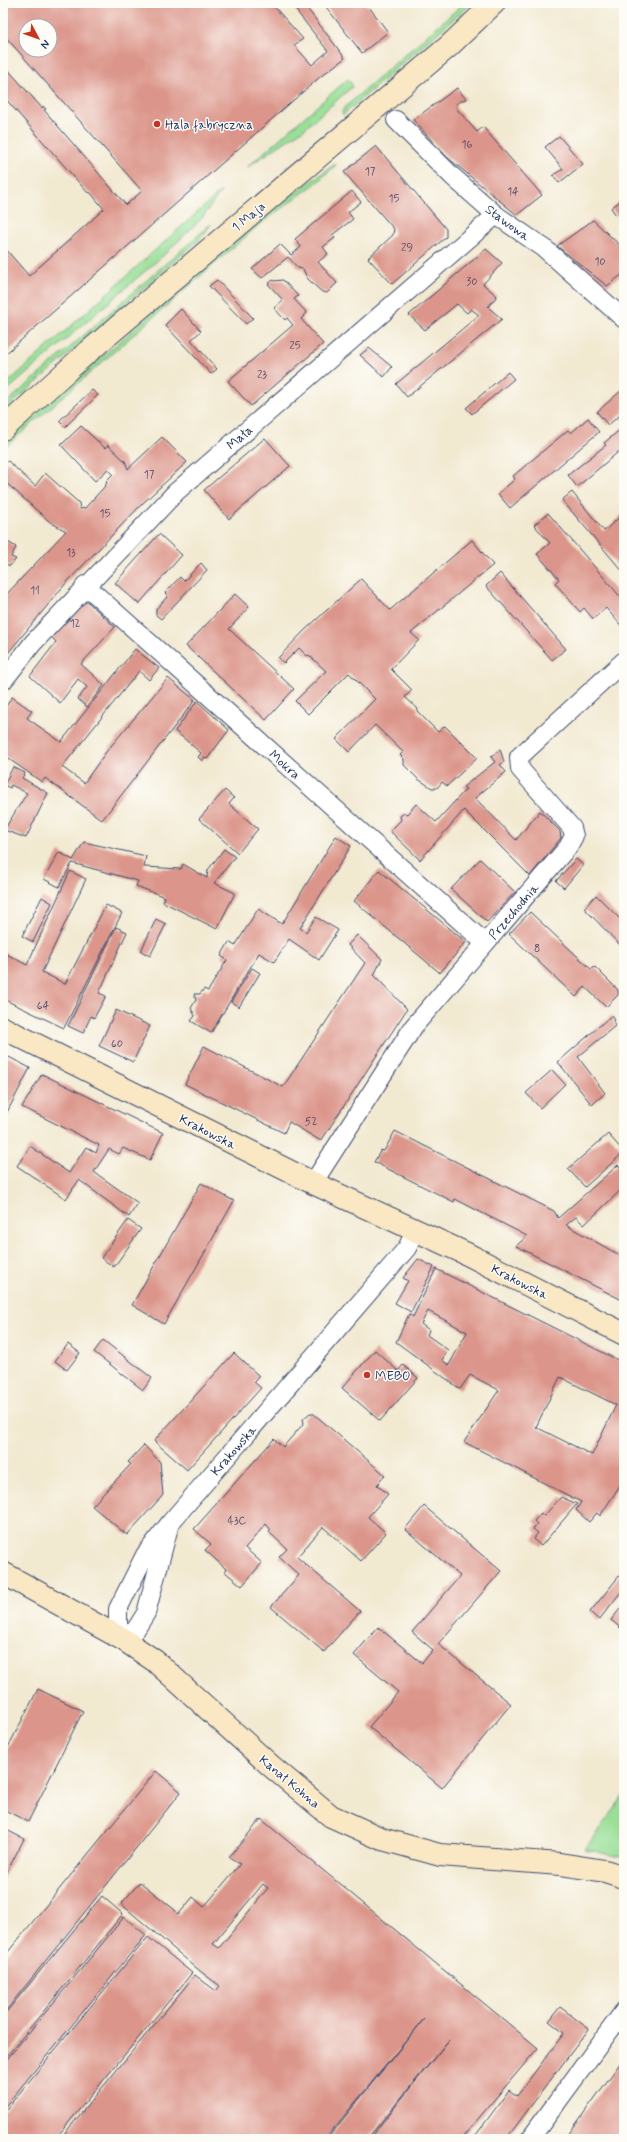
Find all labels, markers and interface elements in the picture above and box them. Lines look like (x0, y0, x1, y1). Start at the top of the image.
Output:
north arrow (18, 18, 58, 58)
text: N (37, 37, 52, 51)
place label: Hala fabryczna (165, 117, 253, 134)
marker: Hala fabryczna (152, 119, 162, 129)
house number: 16 (462, 138, 473, 152)
house number: 17 (365, 165, 376, 179)
house number: 14 (507, 185, 519, 199)
house number: 15 (389, 192, 400, 206)
street label: 1 Maja (229, 198, 269, 236)
street label: Stawowa (482, 201, 533, 245)
house number: 29 (401, 241, 413, 255)
house number: 10 (594, 255, 606, 269)
house number: 30 (466, 275, 478, 289)
house number: 25 (289, 339, 301, 353)
house number: 23 (257, 368, 267, 382)
street label: Mała (223, 422, 257, 454)
house number: 17 (144, 468, 155, 482)
house number: 15 (100, 507, 111, 521)
house number: 13 (66, 546, 76, 560)
house number: 11 (30, 584, 40, 598)
house number: 12 (70, 617, 81, 631)
street label: Mokra (265, 747, 303, 784)
street label: Przechodnia (485, 880, 543, 943)
house number: 8 (534, 942, 540, 956)
house number: 64 (37, 999, 49, 1013)
house number: 60 (111, 1037, 123, 1051)
street label: Krakowska (176, 1111, 239, 1154)
house number: 52 (305, 1115, 317, 1129)
street label: Krakowska (488, 1261, 551, 1304)
place label: MEBO (375, 1368, 410, 1385)
marker: MEBO (362, 1370, 372, 1380)
street label: Krakowska (207, 1422, 261, 1480)
house number: 43C (228, 1514, 247, 1528)
street label: Kanał Kohna (255, 1752, 323, 1813)

